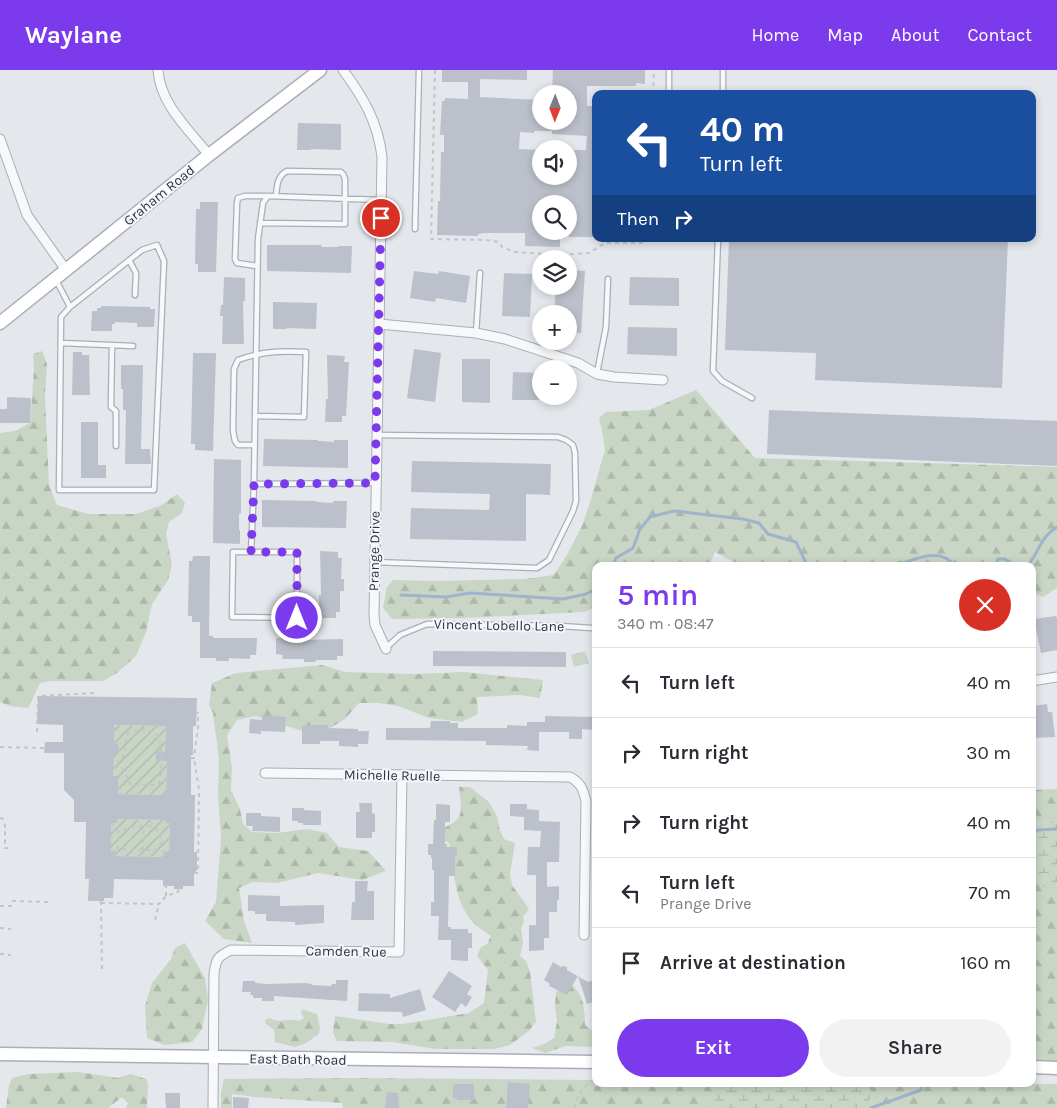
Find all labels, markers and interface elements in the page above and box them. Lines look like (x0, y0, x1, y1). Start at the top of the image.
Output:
text: Waylane (25, 21, 122, 49)
text: Home (751, 24, 799, 46)
text: Map (827, 24, 863, 46)
text: About (891, 24, 940, 46)
text: Contact (968, 24, 1032, 46)
north arrow (532, 85, 578, 130)
map controls (532, 85, 577, 405)
text: 40 m (700, 109, 785, 150)
icon: left (617, 110, 682, 175)
button: sound (532, 140, 577, 185)
text: Turn left (700, 151, 783, 177)
street label: Graham Road (120, 162, 198, 229)
button: search (532, 195, 577, 240)
pin (360, 197, 402, 239)
icon: arrive (367, 204, 395, 232)
icon: right (669, 205, 697, 233)
text: Then (617, 208, 659, 230)
button: layers (532, 250, 577, 295)
button: + (532, 305, 577, 350)
button: − (532, 360, 577, 405)
street label: Prange Drive (365, 511, 384, 591)
text: 5 min (617, 577, 698, 613)
button: close (959, 579, 1011, 631)
position arrow (270, 591, 322, 643)
text: 340 m · 08:47 (617, 614, 714, 633)
street label: Vincent Lobello Lane (434, 616, 564, 635)
icon: left (617, 669, 645, 697)
text: Turn left (660, 672, 735, 694)
text: 40 m (967, 672, 1011, 694)
icon: right (617, 739, 645, 767)
text: Turn right (660, 742, 749, 764)
text: 30 m (966, 742, 1011, 764)
street label: Michelle Ruelle (344, 766, 440, 785)
icon: right (617, 809, 645, 837)
text: Turn right (660, 812, 749, 834)
text: 40 m (967, 812, 1011, 834)
text: Turn left (660, 872, 735, 894)
icon: left (617, 879, 645, 907)
text: 70 m (969, 882, 1011, 904)
text: Prange Drive (660, 894, 752, 913)
street label: Camden Rue (305, 942, 387, 961)
icon: arrive (617, 949, 645, 977)
text: Arrive at destination (660, 952, 846, 974)
text: 160 m (960, 952, 1011, 974)
button: Exit (617, 1019, 809, 1077)
button: Share (819, 1019, 1011, 1077)
street label: East Bath Road (249, 1050, 347, 1069)

